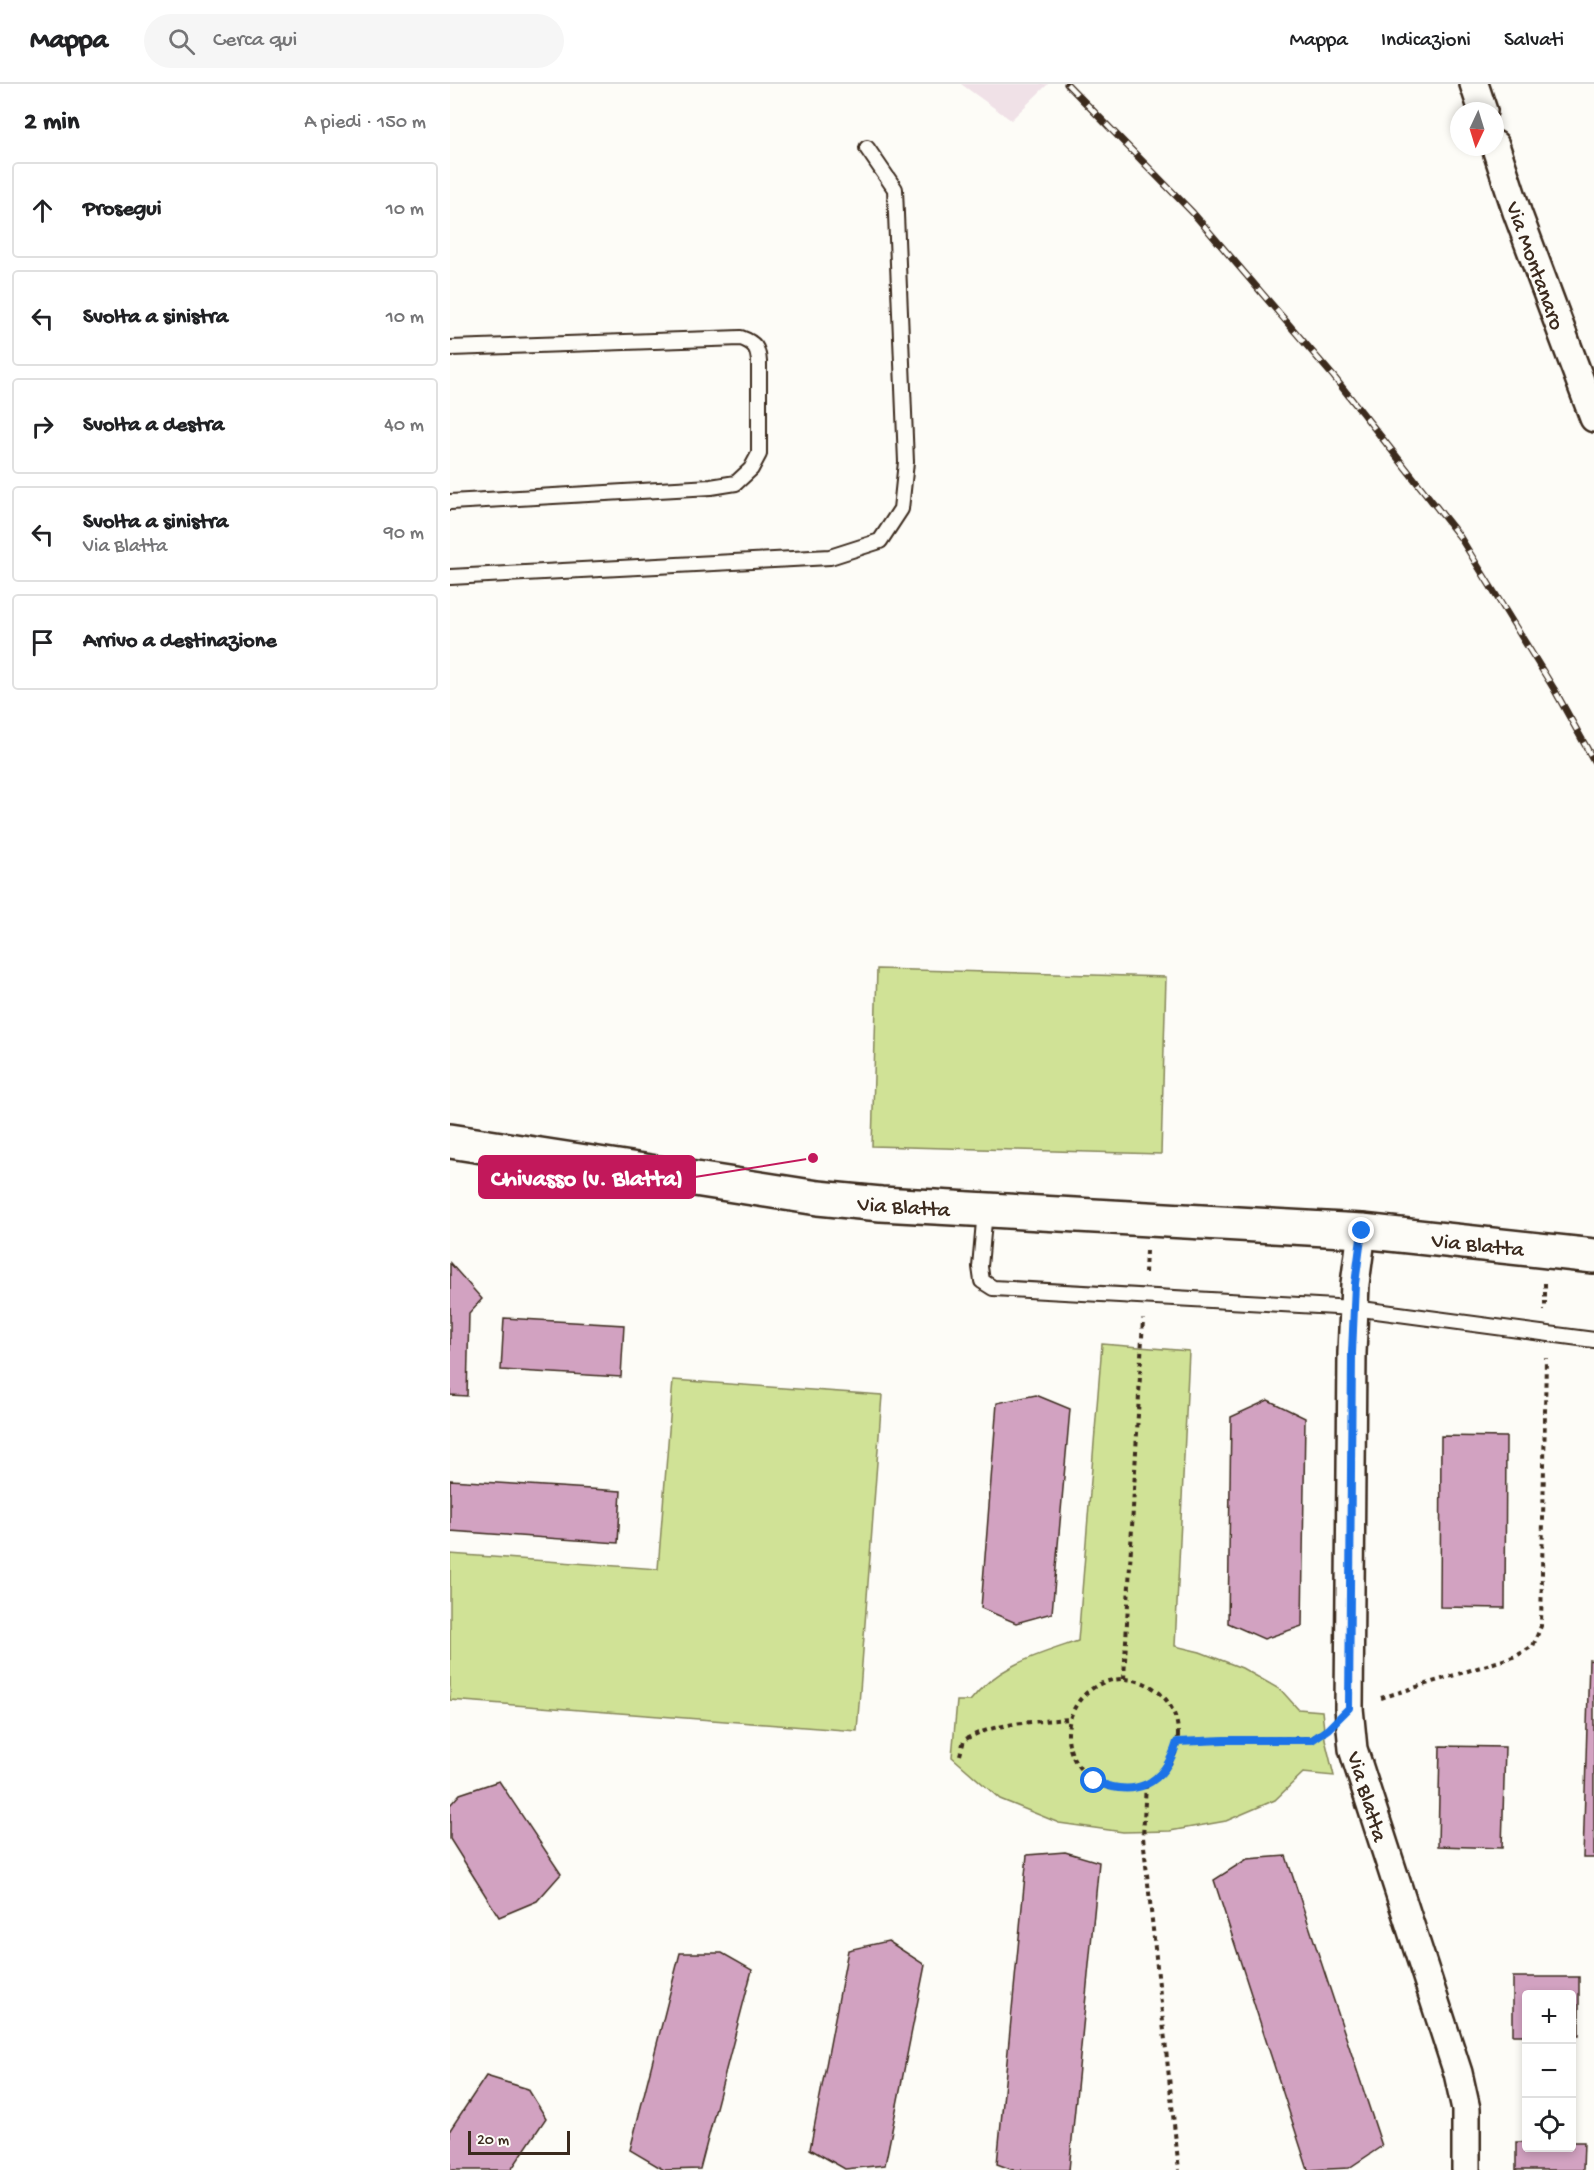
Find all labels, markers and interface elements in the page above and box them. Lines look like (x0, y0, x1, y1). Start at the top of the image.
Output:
search box (144, 14, 564, 68)
text: Mappa (30, 25, 108, 58)
icon: search (165, 25, 198, 58)
text: Cerca qui (213, 28, 297, 54)
text: Mappa (1289, 29, 1348, 54)
text: Indicazioni (1381, 29, 1471, 54)
text: Salvati (1504, 29, 1564, 54)
north arrow (1450, 102, 1504, 156)
text: 2 min (24, 108, 79, 139)
text: A piedi · 150 m (304, 112, 426, 135)
icon: ahead (26, 194, 59, 227)
text: Prosegui (83, 197, 161, 223)
street label: Via Montanaro (1498, 198, 1568, 334)
text: 10 m (386, 199, 424, 222)
icon: left (26, 302, 59, 335)
text: Svolta a sinistra (83, 305, 228, 331)
text: 10 m (386, 307, 424, 330)
icon: right (26, 410, 59, 443)
text: Svolta a destra (83, 413, 224, 439)
text: 40 m (384, 415, 424, 438)
text: Svolta a sinistra (83, 510, 228, 536)
icon: left (26, 518, 59, 551)
text: 90 m (384, 523, 424, 546)
text: Via Blatta (83, 536, 167, 559)
icon: arrive (26, 626, 59, 659)
text: Arrivo a destinazione (83, 629, 277, 655)
callout: Chivasso (v. Blatta) (479, 1156, 695, 1198)
text: Chivasso (v. Blatta) (491, 1166, 683, 1195)
street label: Via Blatta (855, 1193, 952, 1225)
route end (1348, 1217, 1374, 1243)
street label: Via Blatta (1429, 1229, 1526, 1265)
street label: Via Blatta (1339, 1748, 1391, 1846)
route start (1080, 1767, 1106, 1793)
map controls (1522, 1990, 1576, 2152)
button: + (1522, 1990, 1576, 2044)
button: − (1522, 2044, 1576, 2098)
button: locate (1522, 2098, 1576, 2152)
scale bar (468, 2128, 570, 2156)
text: 20 m (477, 2132, 509, 2151)

